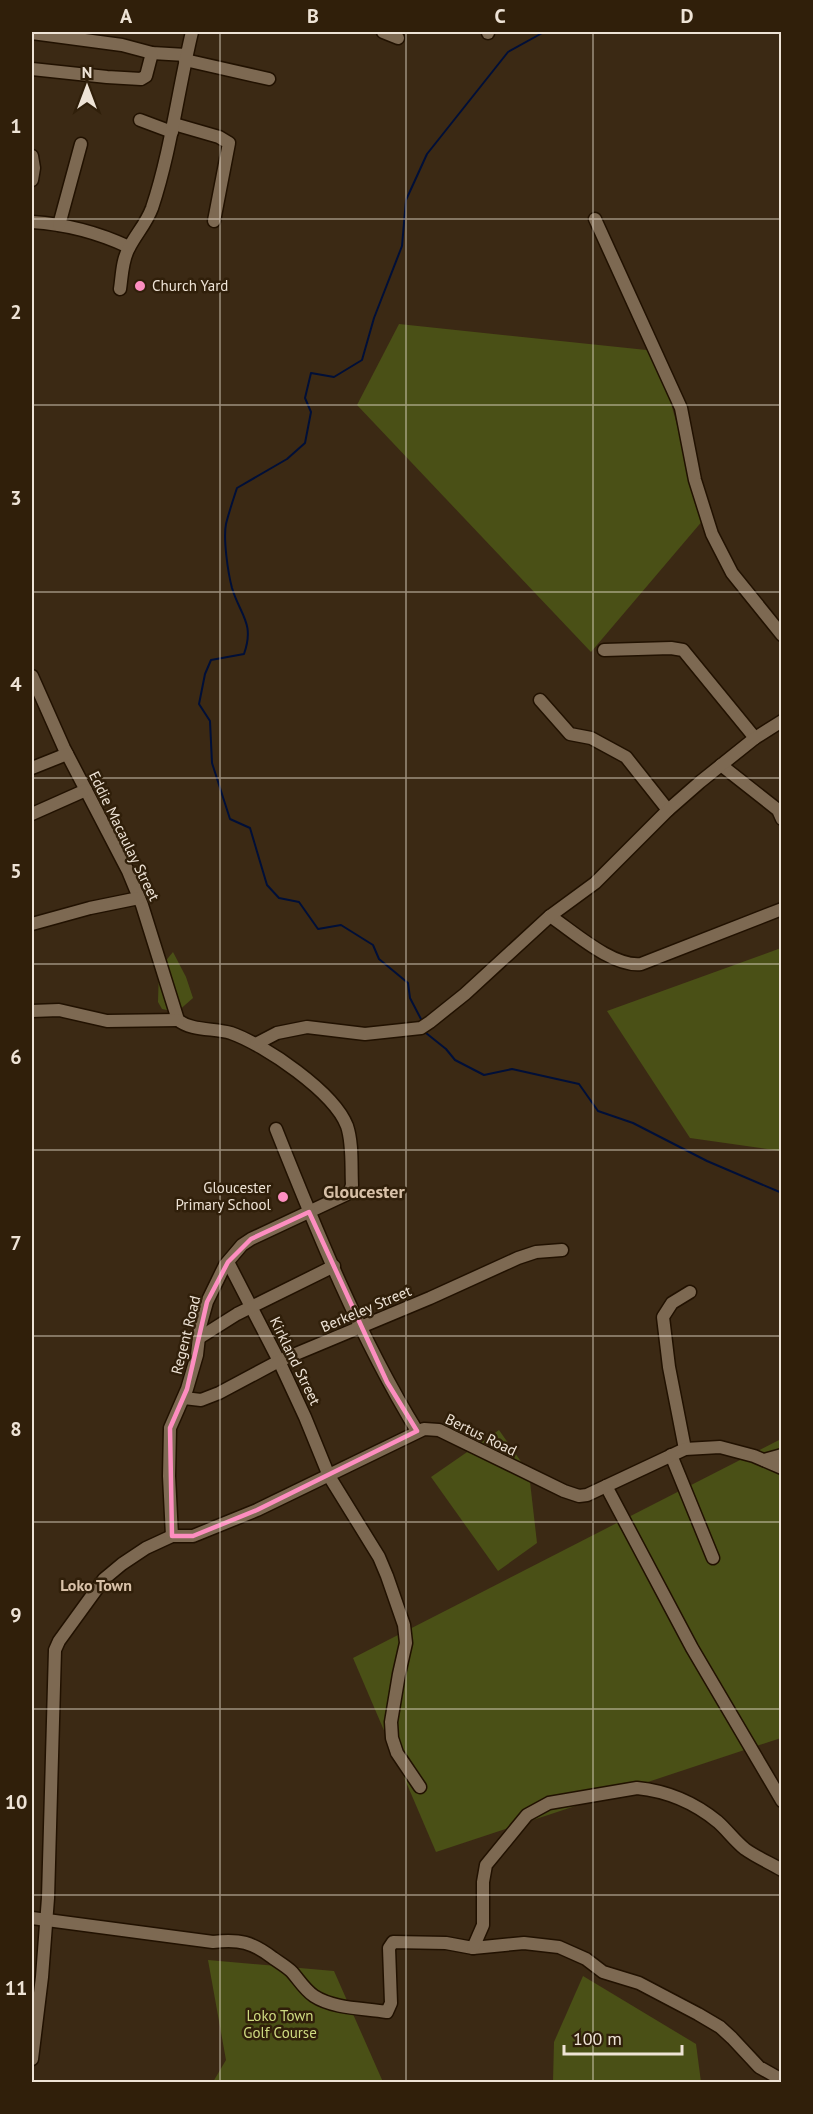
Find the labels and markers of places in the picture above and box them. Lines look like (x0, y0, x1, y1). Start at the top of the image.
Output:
place label: Church Yard (152, 276, 228, 295)
marker: Church Yard (133, 279, 147, 293)
place label: Gloucester Primary School (175, 1178, 272, 1214)
marker: Gloucester Primary School (276, 1190, 290, 1204)

